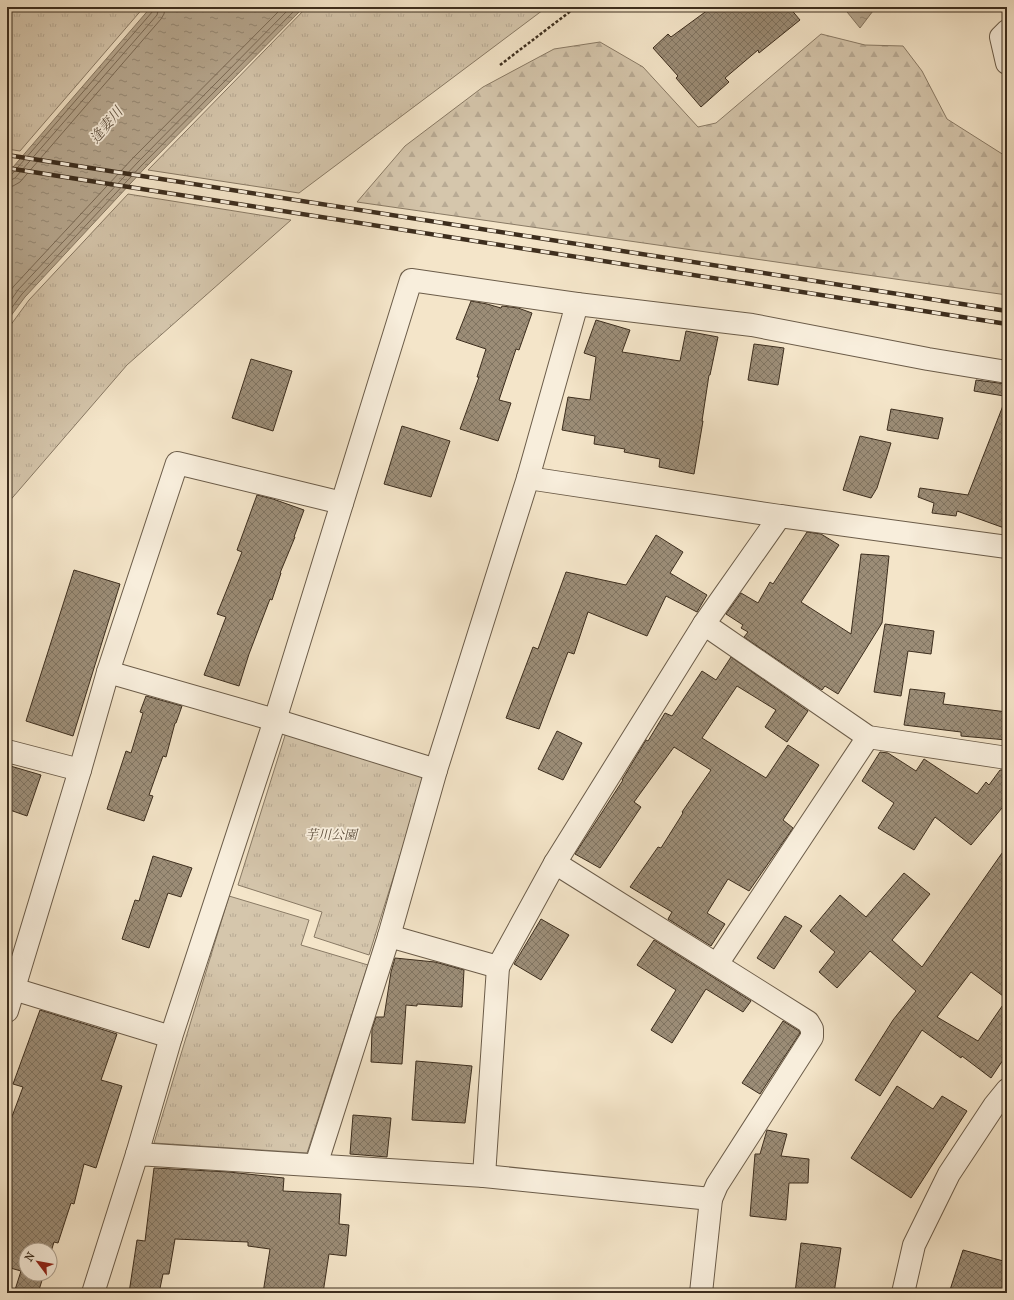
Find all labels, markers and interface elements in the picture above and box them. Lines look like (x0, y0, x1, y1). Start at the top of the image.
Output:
water label: 逢妻川 (86, 102, 128, 147)
park label: 芋川公園 (305, 827, 359, 842)
north arrow (18, 1242, 58, 1282)
text: N (22, 1249, 38, 1264)

